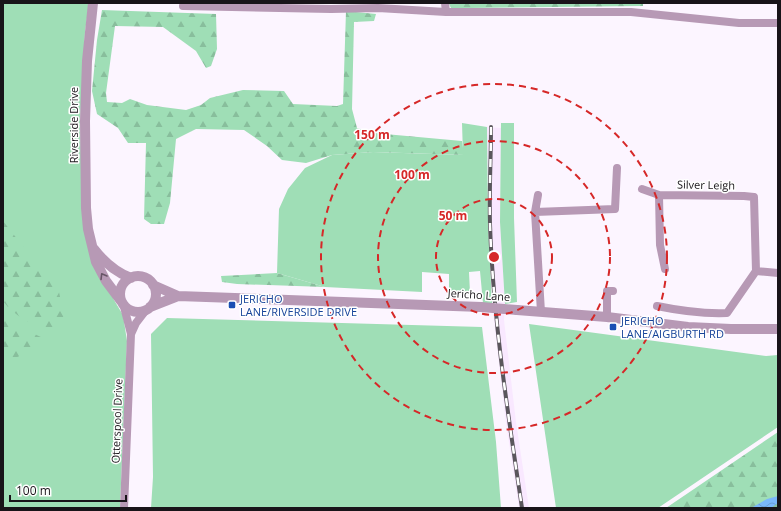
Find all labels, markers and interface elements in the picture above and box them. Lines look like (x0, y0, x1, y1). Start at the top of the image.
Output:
street label: Riverside Drive (66, 87, 81, 163)
text: 150 m (354, 126, 390, 143)
text: 100 m (394, 166, 430, 183)
street label: Silver Leigh (677, 176, 735, 193)
text: 50 m (439, 207, 467, 224)
centre of rings (487, 250, 501, 264)
one-way arrow (100, 273, 108, 280)
street label: Jericho Lane (446, 285, 511, 304)
place label: JERICHO LANE/RIVERSIDE DRIVE (239, 291, 357, 319)
marker: JERICHO LANE/RIVERSIDE DRIVE (227, 300, 237, 310)
place label: JERICHO LANE/AIGBURTH RD (620, 313, 724, 341)
marker: JERICHO LANE/AIGBURTH RD (608, 322, 618, 332)
street label: Otterspool Drive (108, 378, 125, 464)
scale bar (10, 477, 126, 503)
text: 100 m (16, 482, 51, 499)

